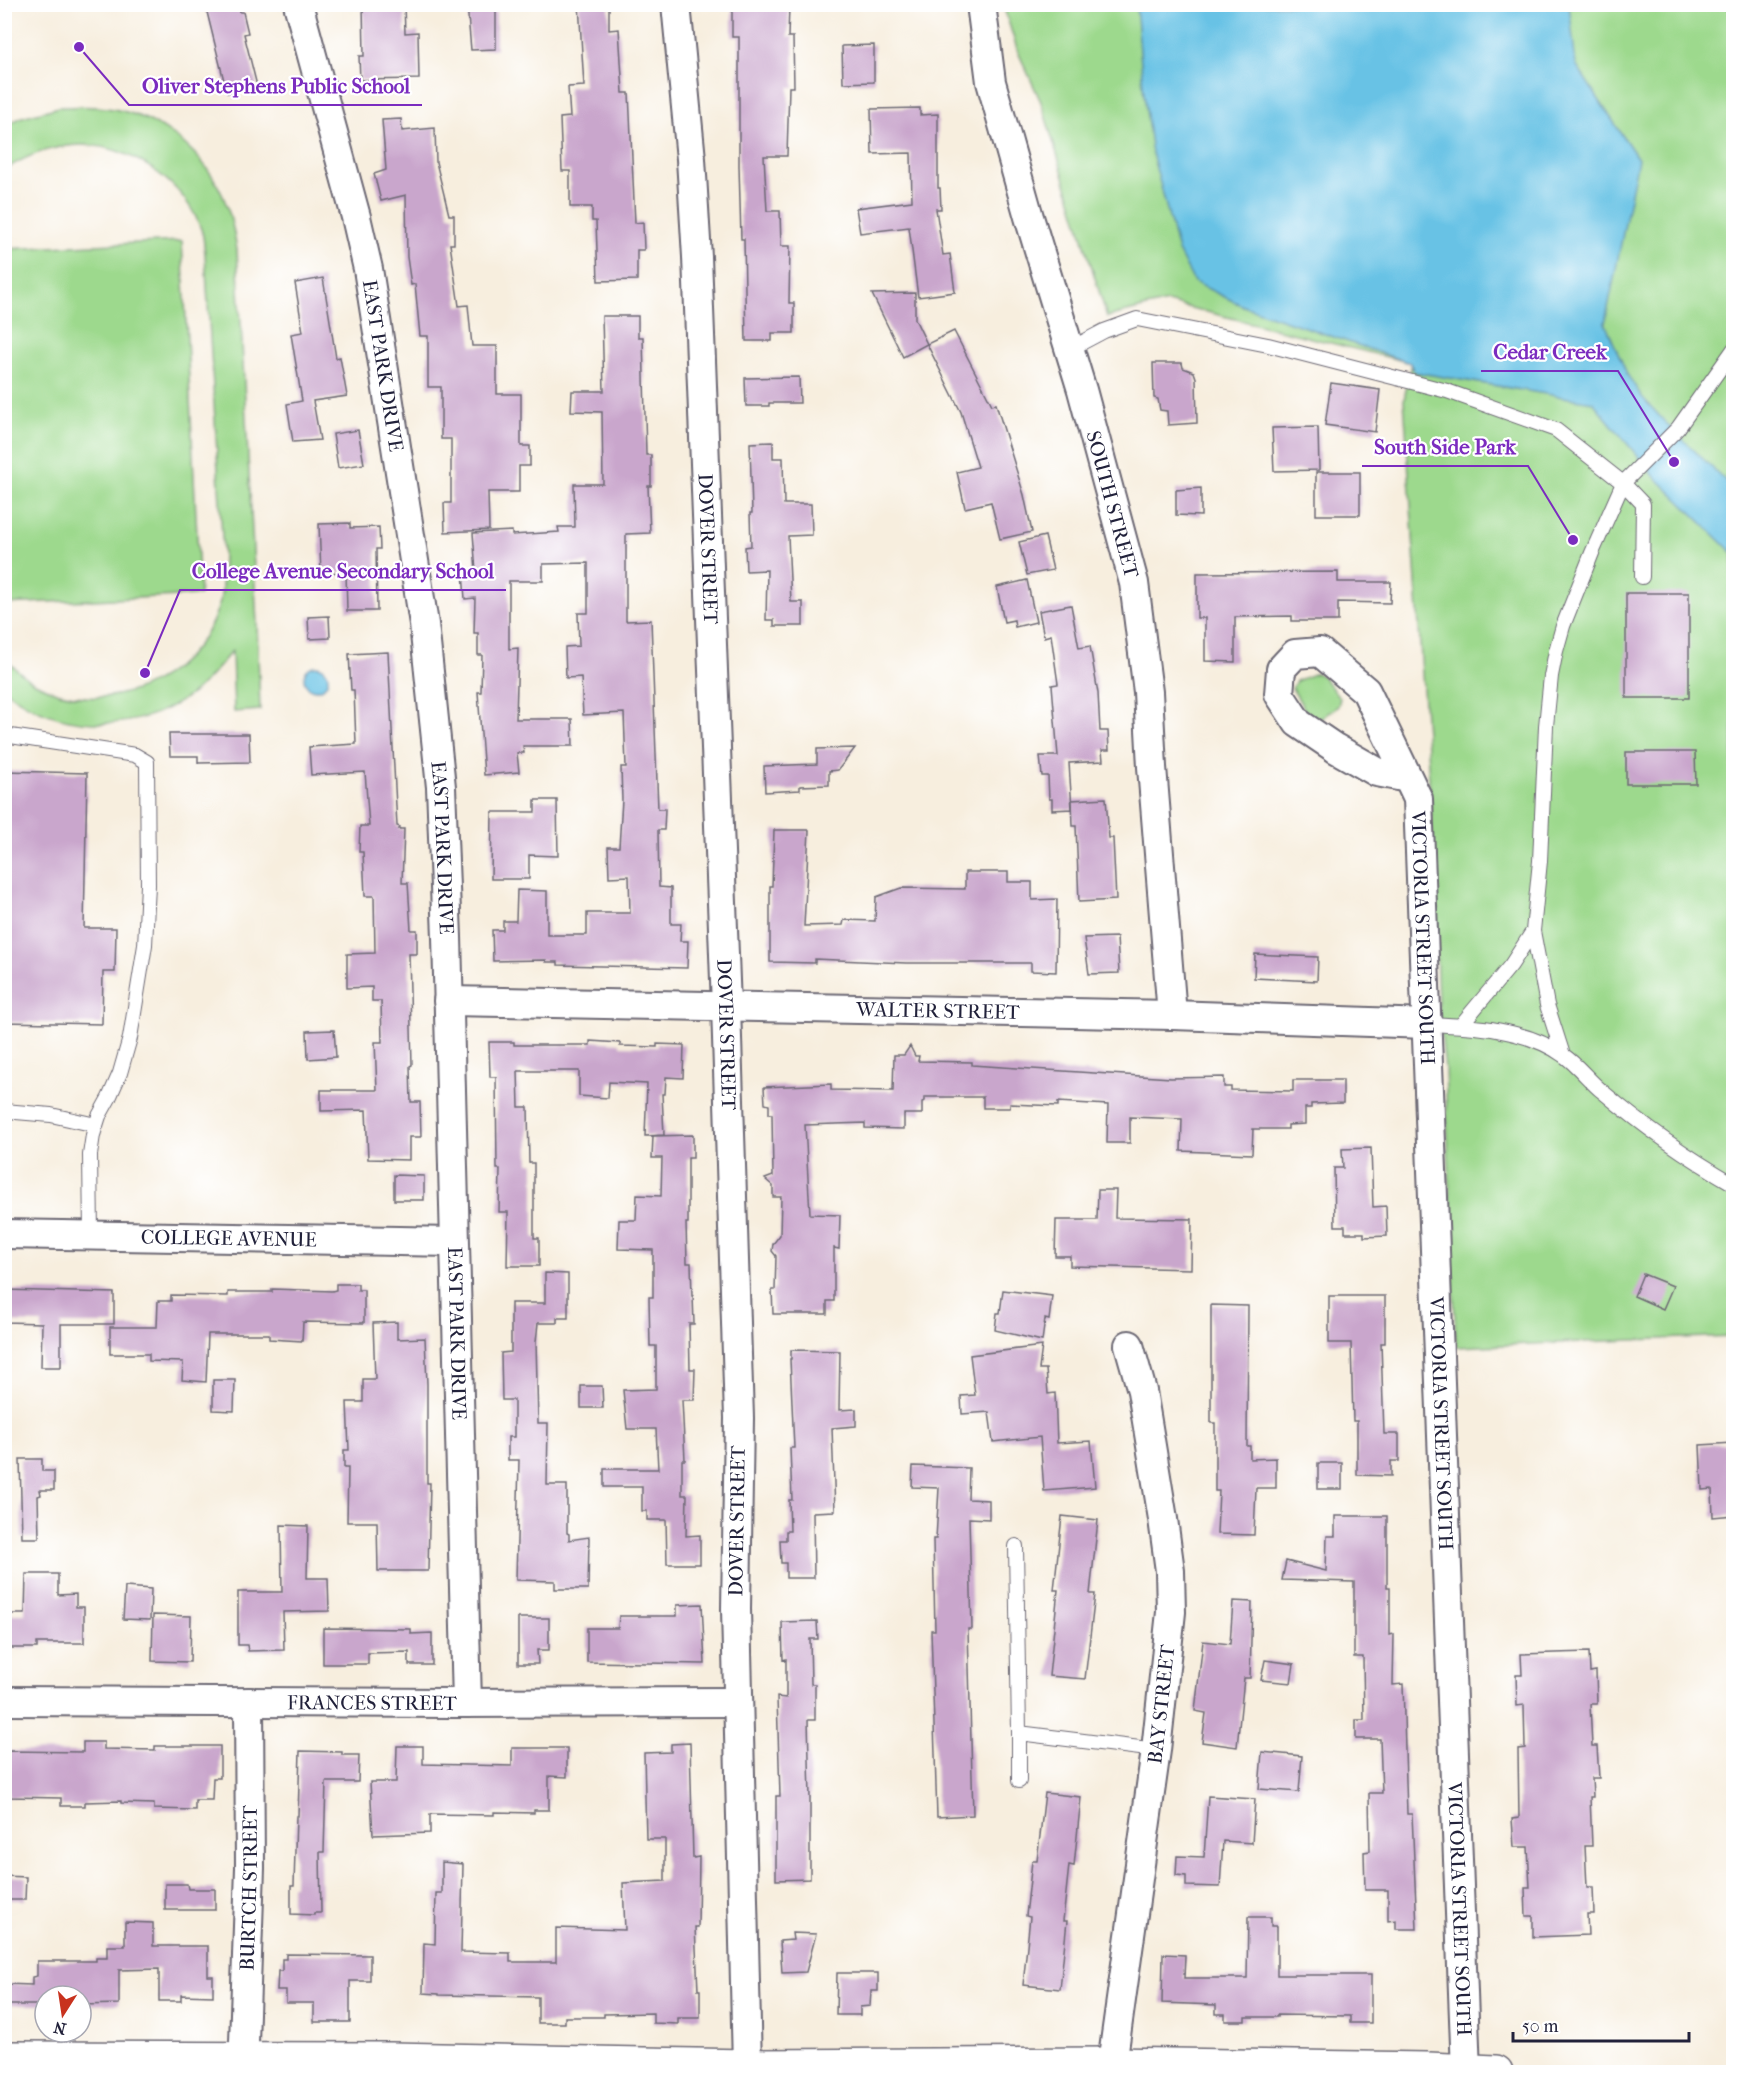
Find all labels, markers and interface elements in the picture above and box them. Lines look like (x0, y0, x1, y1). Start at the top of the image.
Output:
callout: Oliver Stephens Public School (129, 66, 422, 105)
text: Oliver Stephens Public School (142, 74, 410, 98)
street label: EAST PARK DRIVE (358, 278, 408, 453)
callout: Cedar Creek (1481, 332, 1618, 371)
text: Cedar Creek (1493, 340, 1608, 364)
callout: South Side Park (1362, 427, 1528, 466)
street label: SOUTH STREET (1082, 428, 1144, 581)
text: South Side Park (1374, 435, 1517, 459)
street label: DOVER STREET (694, 473, 723, 625)
callout: College Avenue Secondary School (180, 551, 506, 590)
text: College Avenue Secondary School (192, 559, 494, 583)
street label: EAST PARK DRIVE (427, 760, 458, 935)
street label: VICTORIA STREET SOUTH (1407, 809, 1440, 1065)
street label: DOVER STREET (713, 959, 741, 1111)
street label: WALTER STREET (855, 997, 1020, 1024)
street label: COLLEGE AVENUE (141, 1225, 317, 1251)
street label: EAST PARK DRIVE (444, 1246, 471, 1420)
street label: VICTORIA STREET SOUTH (1425, 1295, 1458, 1551)
street label: DOVER STREET (724, 1445, 750, 1597)
street label: BAY STREET (1143, 1643, 1179, 1765)
street label: FRANCES STREET (287, 1691, 457, 1715)
street label: VICTORIA STREET SOUTH (1444, 1781, 1476, 2037)
street label: BURTCH STREET (235, 1805, 262, 1971)
north arrow (33, 1984, 93, 2044)
scale bar (1513, 2005, 1688, 2043)
text: 50 m (1522, 2016, 1559, 2037)
text: N (51, 2017, 68, 2039)

